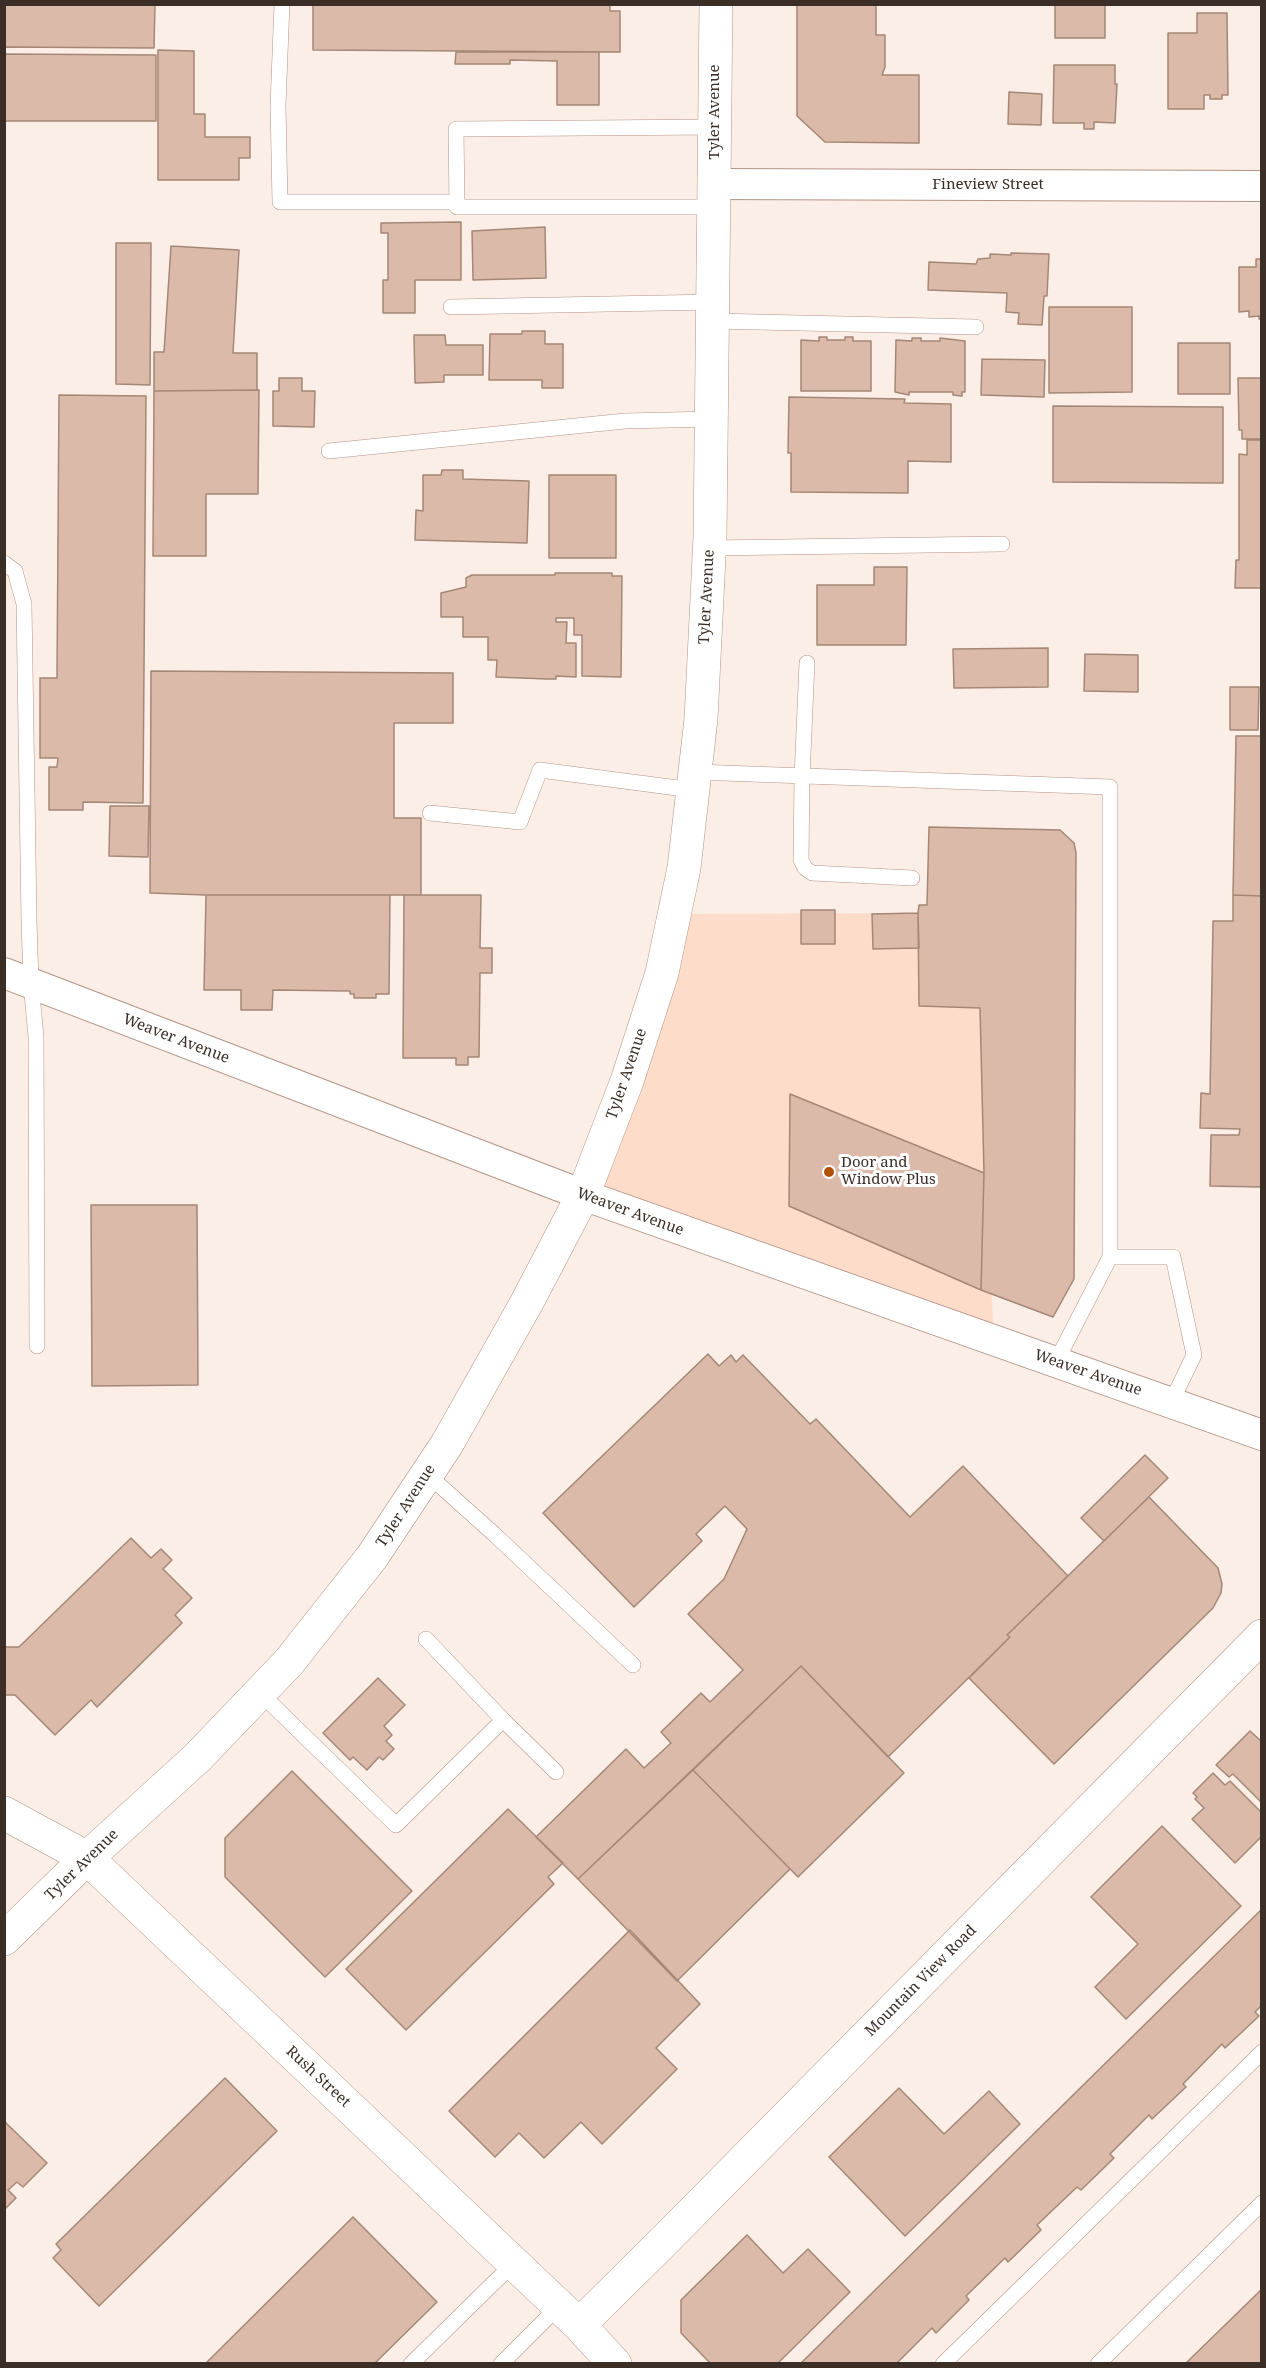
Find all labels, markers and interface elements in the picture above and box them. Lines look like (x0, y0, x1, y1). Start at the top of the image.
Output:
street label: Tyler Avenue (706, 65, 724, 159)
street label: Fineview Street (932, 176, 1044, 194)
street label: Tyler Avenue (696, 549, 718, 645)
street label: Weaver Avenue (120, 1010, 232, 1068)
street label: Tyler Avenue (603, 1026, 651, 1122)
place label: Door and Window Plus (841, 1154, 936, 1189)
marker: Door and Window Plus (822, 1165, 836, 1179)
street label: Weaver Avenue (574, 1184, 686, 1240)
street label: Weaver Avenue (1032, 1346, 1144, 1400)
street label: Tyler Avenue (373, 1461, 439, 1551)
street label: Tyler Avenue (42, 1826, 122, 1904)
street label: Mountain View Road (862, 1922, 980, 2040)
street label: Rush Street (282, 2043, 354, 2111)

